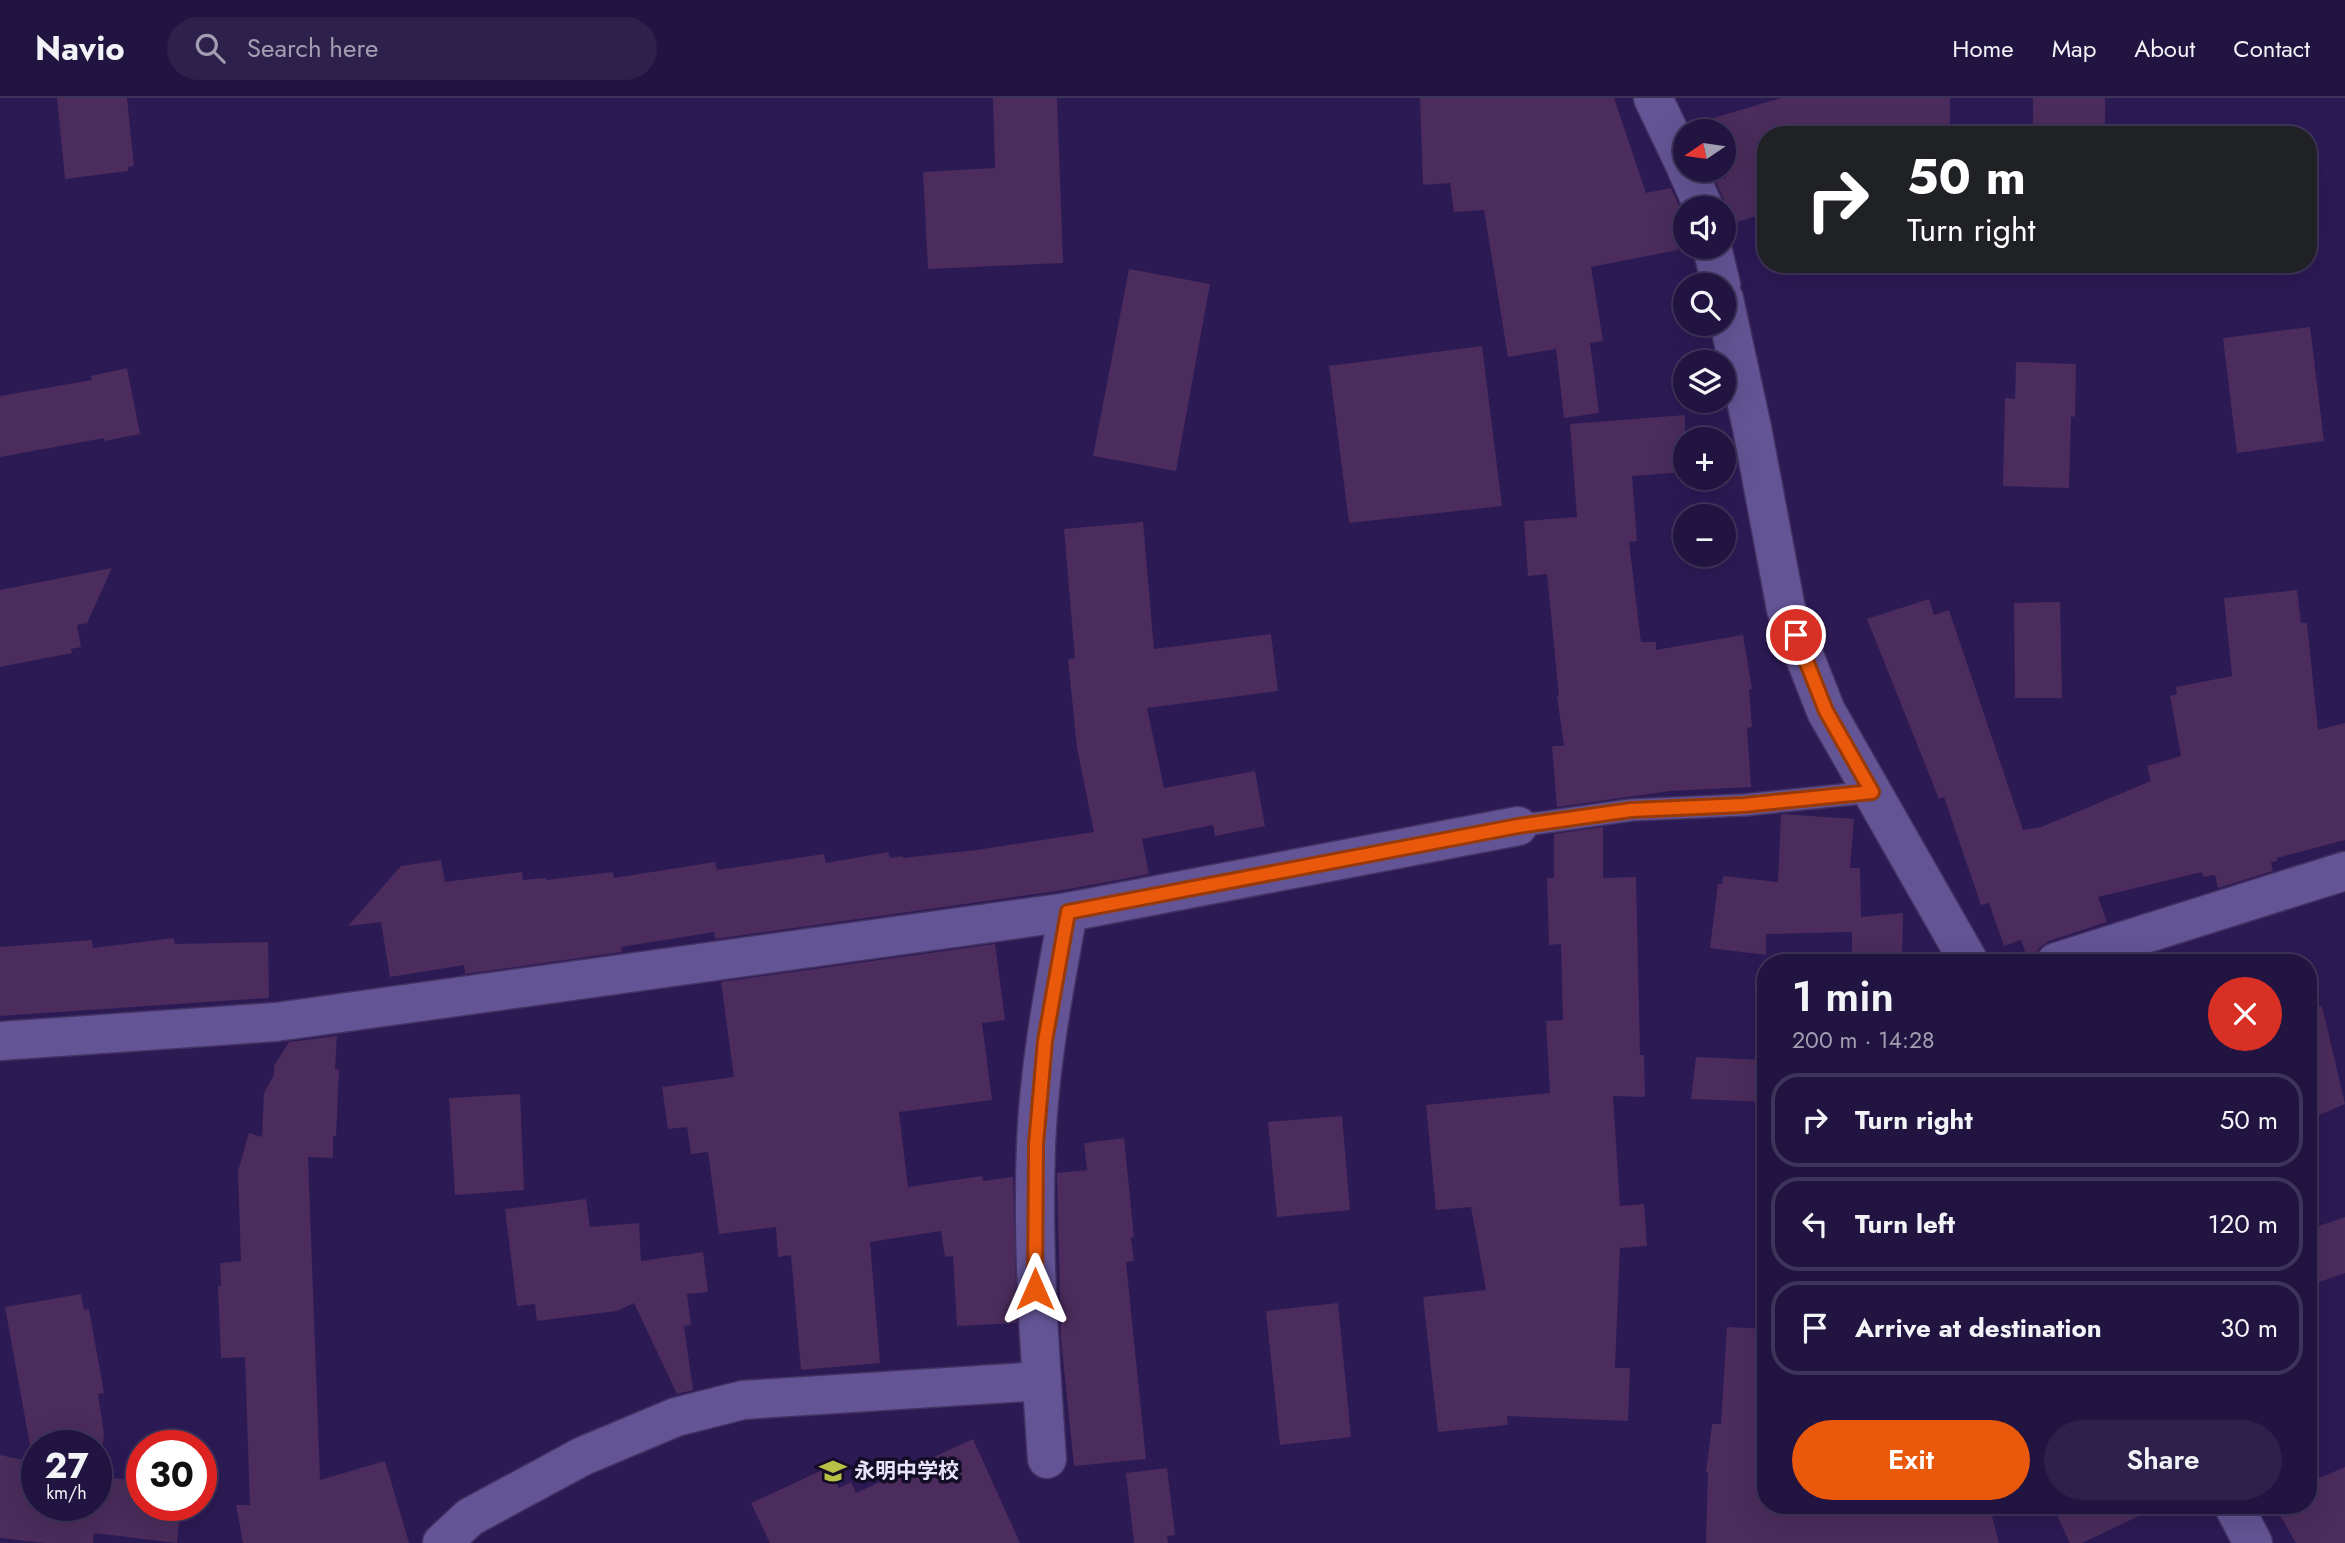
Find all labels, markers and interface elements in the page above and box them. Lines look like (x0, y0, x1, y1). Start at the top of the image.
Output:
search box (167, 17, 657, 80)
text: Navio (35, 25, 125, 72)
icon: search (191, 29, 229, 67)
text: Search here (247, 29, 378, 67)
text: Home (1952, 31, 2014, 66)
text: Map (2052, 31, 2096, 66)
text: About (2134, 31, 2195, 66)
text: Contact (2233, 31, 2310, 66)
north arrow (1673, 119, 1736, 182)
map controls (1673, 119, 1736, 567)
text: 50 m (1907, 142, 2026, 212)
icon: right (1792, 154, 1883, 245)
button: sound (1673, 196, 1736, 259)
text: Turn right (1907, 207, 2036, 253)
button: search (1673, 273, 1736, 336)
button: layers (1673, 350, 1736, 413)
button: + (1673, 427, 1736, 490)
button: − (1673, 504, 1736, 567)
pin (1766, 605, 1826, 665)
icon: arrive (1777, 616, 1815, 654)
text: 1 min (1792, 966, 1894, 1027)
button: close (2208, 977, 2282, 1051)
text: 200 m · 14:28 (1792, 1023, 1935, 1057)
icon: right (1796, 1101, 1834, 1139)
text: Turn right (1855, 1101, 1973, 1139)
text: 50 m (2220, 1101, 2278, 1139)
icon: left (1796, 1205, 1834, 1243)
text: Turn left (1855, 1205, 1955, 1243)
text: 120 m (2208, 1205, 2278, 1243)
position arrow (998, 1252, 1072, 1326)
icon: arrive (1796, 1309, 1834, 1347)
text: Arrive at destination (1855, 1309, 2102, 1347)
text: 30 m (2220, 1309, 2278, 1347)
button: Exit (1792, 1420, 2030, 1500)
button: Share (2044, 1420, 2282, 1500)
speed limit sign: 30 (126, 1430, 217, 1521)
text: 27 (44, 1441, 89, 1491)
school or university icon: 永明中学校 (818, 1456, 848, 1486)
place label: 永明中学校 (854, 1456, 959, 1486)
text: km/h (46, 1480, 87, 1506)

